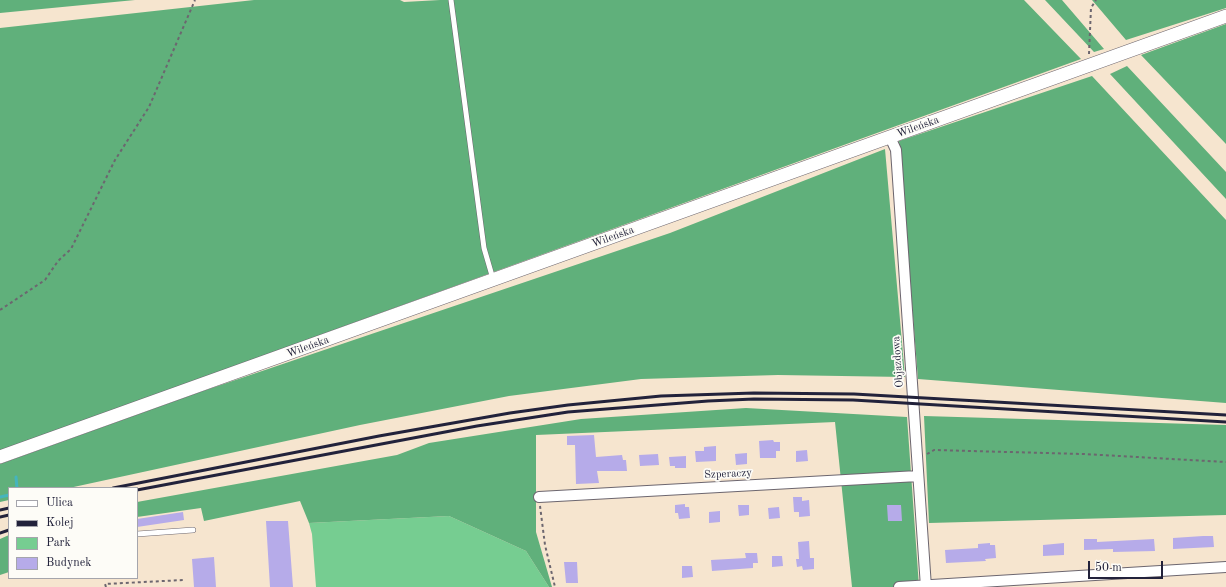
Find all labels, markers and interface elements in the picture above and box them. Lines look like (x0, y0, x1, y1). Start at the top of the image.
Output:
street label: Wileńska (895, 113, 941, 141)
street label: Wileńska (590, 223, 636, 251)
street label: Wileńska (285, 333, 331, 361)
street label: Objazdowa (890, 336, 906, 388)
street label: Szperaczy (704, 466, 752, 482)
legend (8, 487, 138, 579)
text: Ulica (46, 497, 73, 509)
text: Kolej (46, 517, 74, 529)
text: Park (46, 537, 71, 549)
scale bar (1090, 553, 1165, 579)
text: Budynek (46, 557, 92, 569)
text: 50 m (1095, 562, 1122, 574)

